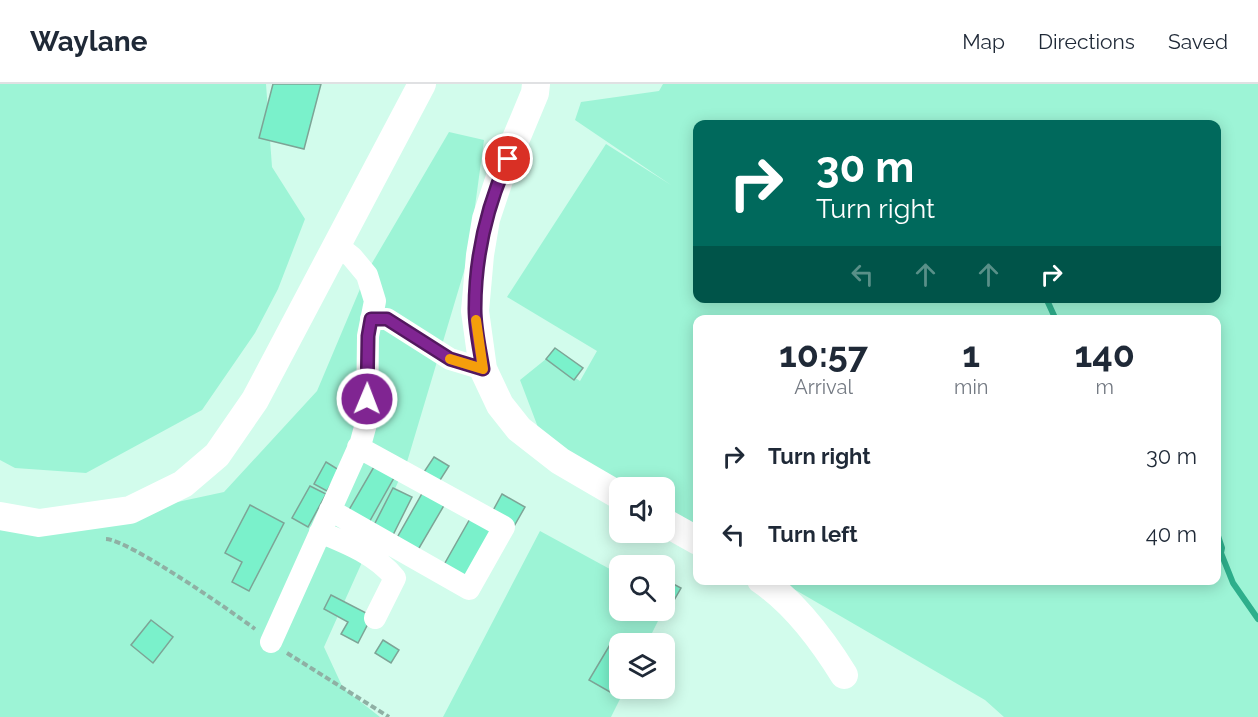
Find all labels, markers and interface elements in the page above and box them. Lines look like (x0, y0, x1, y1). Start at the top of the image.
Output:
text: Waylane (30, 25, 147, 58)
text: Map (962, 29, 1005, 54)
text: Directions (1038, 29, 1135, 54)
text: Saved (1168, 29, 1228, 54)
pin (482, 133, 533, 184)
icon: arrive (491, 142, 524, 175)
text: 30 m (816, 143, 914, 192)
icon: right (717, 144, 795, 222)
text: Turn right (816, 193, 935, 224)
icon: left (846, 258, 879, 291)
icon: ahead (909, 258, 942, 291)
icon: ahead (972, 258, 1005, 291)
icon: right (1035, 258, 1068, 291)
text: 10:57 (779, 333, 868, 375)
text: 1 (962, 333, 980, 375)
text: 140 (1074, 333, 1135, 375)
position arrow (335, 367, 399, 431)
text: Arrival (794, 375, 853, 399)
text: min (954, 375, 988, 399)
text: m (1096, 375, 1114, 399)
icon: right (717, 440, 750, 473)
text: Turn right (768, 443, 871, 469)
text: 30 m (1146, 443, 1197, 469)
map controls (609, 477, 675, 699)
button: sound (609, 477, 675, 543)
icon: left (717, 518, 750, 551)
text: Turn left (768, 521, 858, 547)
text: 40 m (1146, 521, 1197, 547)
button: search (609, 555, 675, 621)
button: layers (609, 633, 675, 699)

